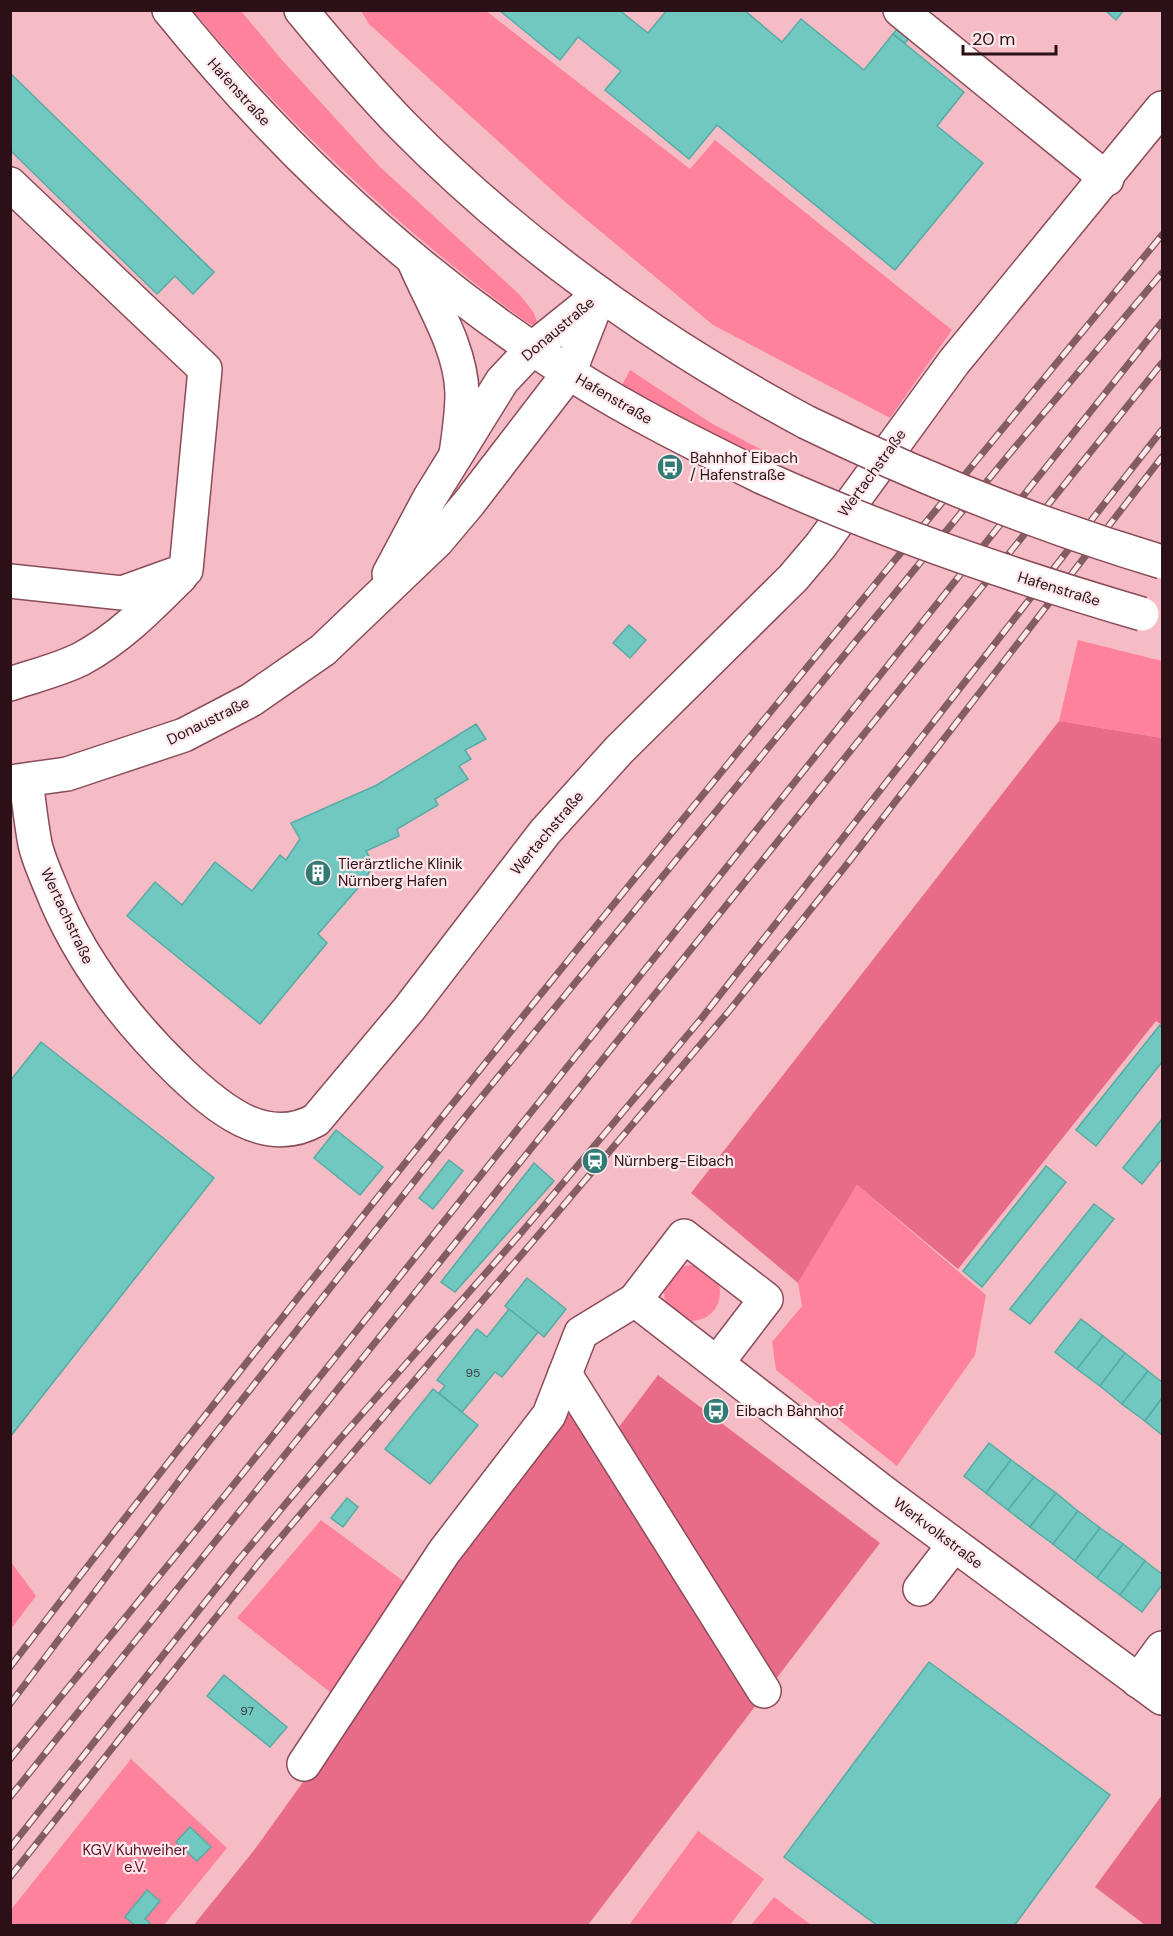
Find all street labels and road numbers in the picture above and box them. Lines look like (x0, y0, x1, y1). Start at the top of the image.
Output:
street label: Hafenstraße (203, 54, 275, 130)
street label: Donaustraße (517, 293, 599, 365)
street label: Hafenstraße (572, 369, 656, 429)
street label: Wertachstraße (833, 425, 911, 521)
street label: Hafenstraße (1015, 567, 1103, 611)
street label: Donaustraße (163, 692, 253, 750)
street label: Wertachstraße (506, 787, 588, 879)
street label: Wertachstraße (36, 865, 98, 967)
street label: Werkvolkstraße (889, 1493, 987, 1573)

